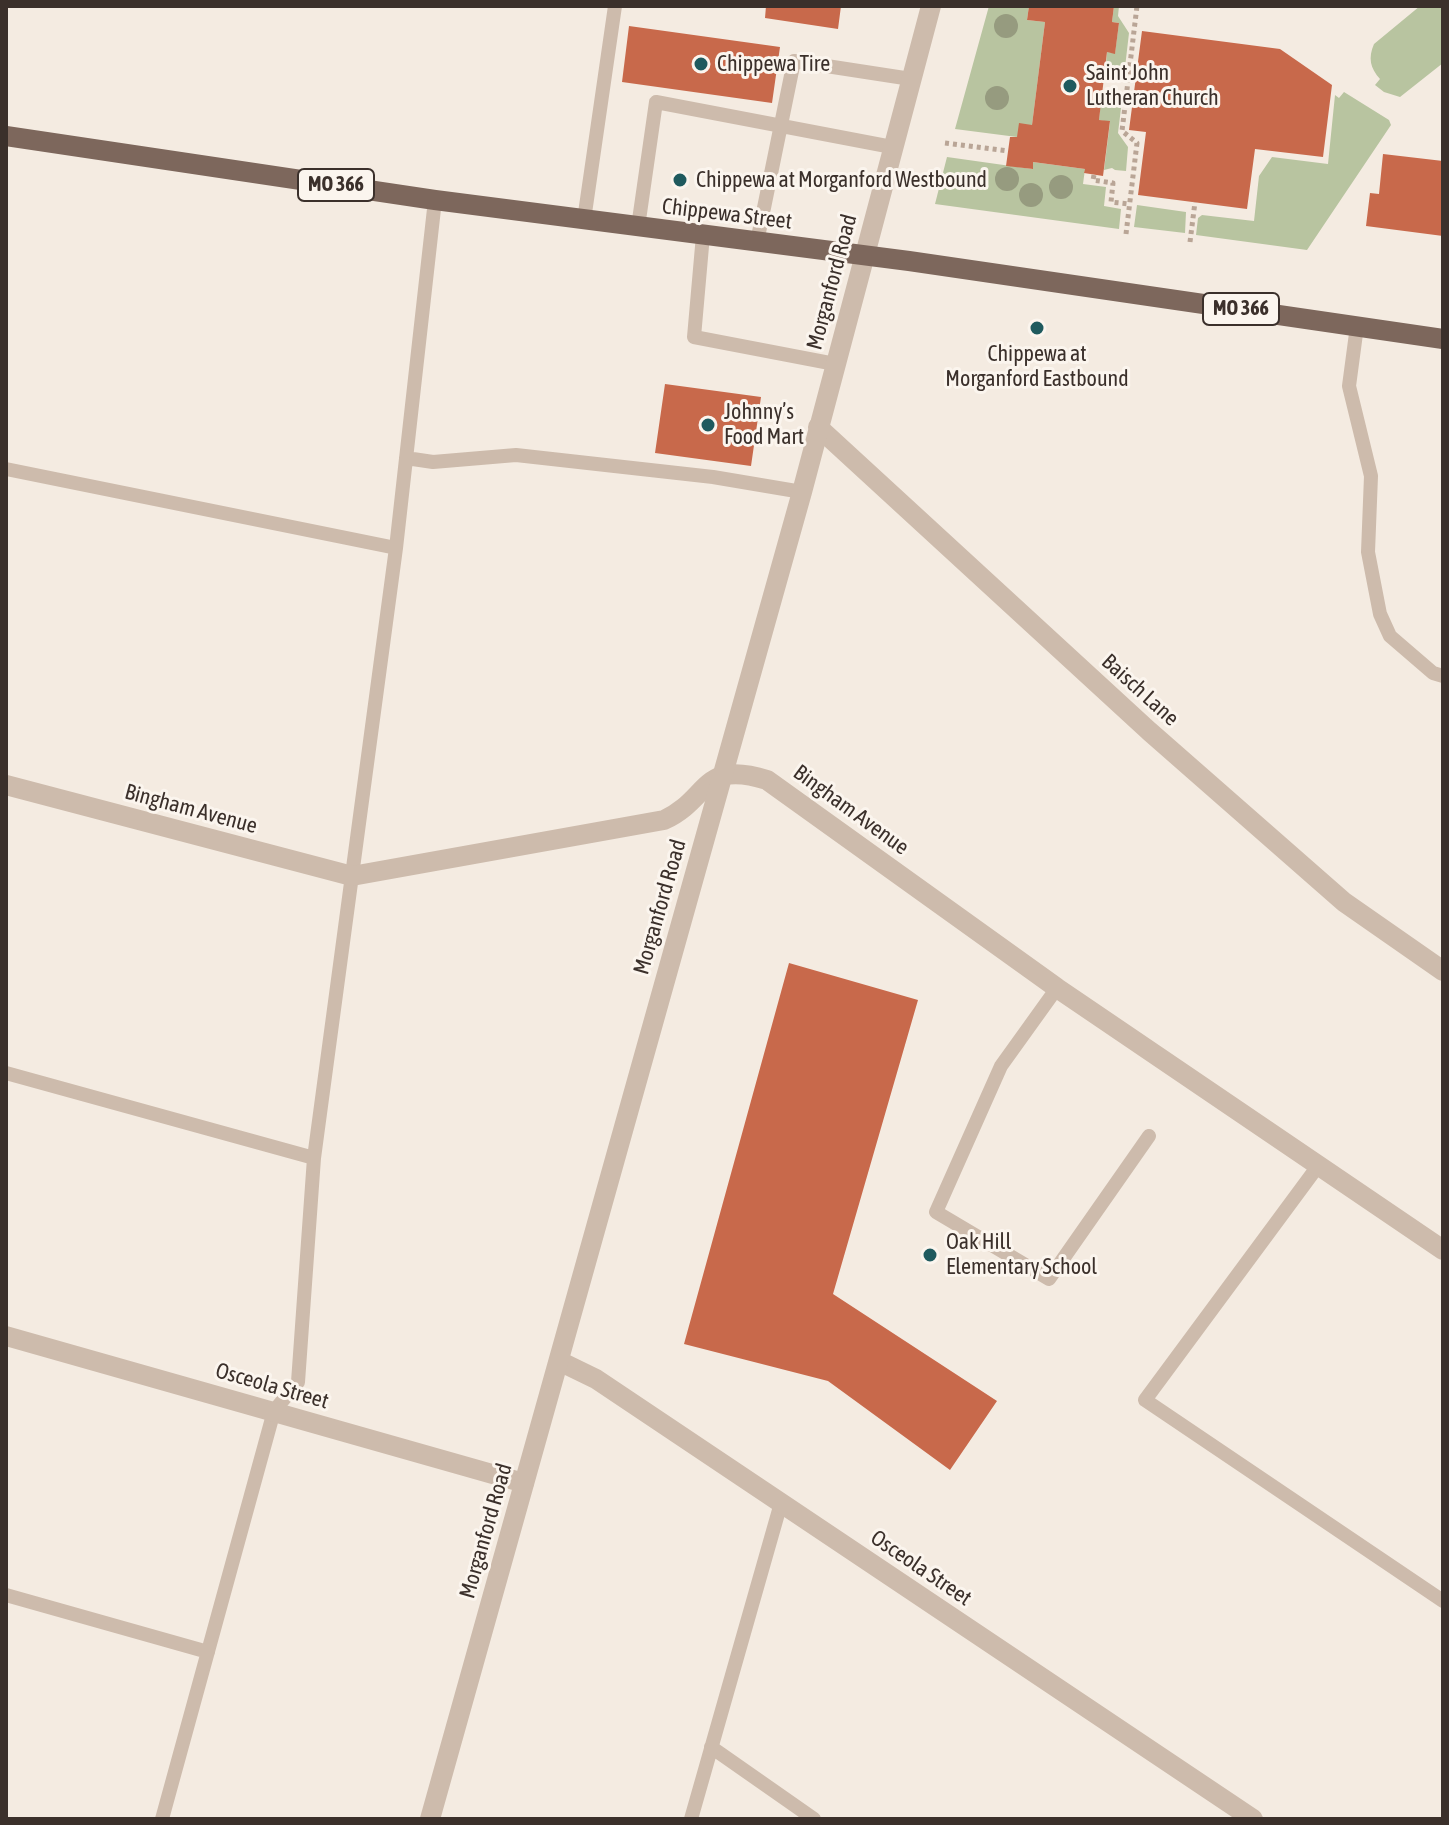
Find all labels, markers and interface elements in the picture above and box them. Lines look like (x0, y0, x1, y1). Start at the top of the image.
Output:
place label: Chippewa Tire (717, 51, 830, 77)
marker: Chippewa Tire (692, 55, 710, 73)
place label: Saint John Lutheran Church (1086, 60, 1219, 112)
marker: Saint John Lutheran Church (1061, 77, 1079, 95)
place label: Chippewa at Morganford Westbound (696, 167, 987, 193)
road number: MO 366 (298, 169, 374, 201)
marker: Chippewa at Morganford Westbound (671, 171, 689, 189)
street label: Chippewa Street (661, 193, 793, 235)
street label: Morganford Road (801, 211, 863, 353)
road number: MO 366 (1203, 293, 1279, 325)
marker: Chippewa at Morganford Eastbound (1028, 319, 1046, 337)
place label: Chippewa at Morganford Eastbound (945, 341, 1129, 392)
place label: Johnny’s Food Mart (724, 399, 804, 450)
marker: Johnny’s Food Mart (699, 416, 717, 434)
street label: Baisch Lane (1096, 649, 1184, 731)
street label: Bingham Avenue (788, 759, 914, 861)
street label: Bingham Avenue (122, 779, 260, 839)
street label: Morganford Road (628, 836, 692, 978)
place label: Oak Hill Elementary School (946, 1229, 1097, 1280)
marker: Oak Hill Elementary School (921, 1246, 939, 1264)
street label: Osceola Street (212, 1357, 332, 1415)
street label: Morganford Road (454, 1460, 518, 1602)
street label: Osceola Street (865, 1525, 977, 1611)

